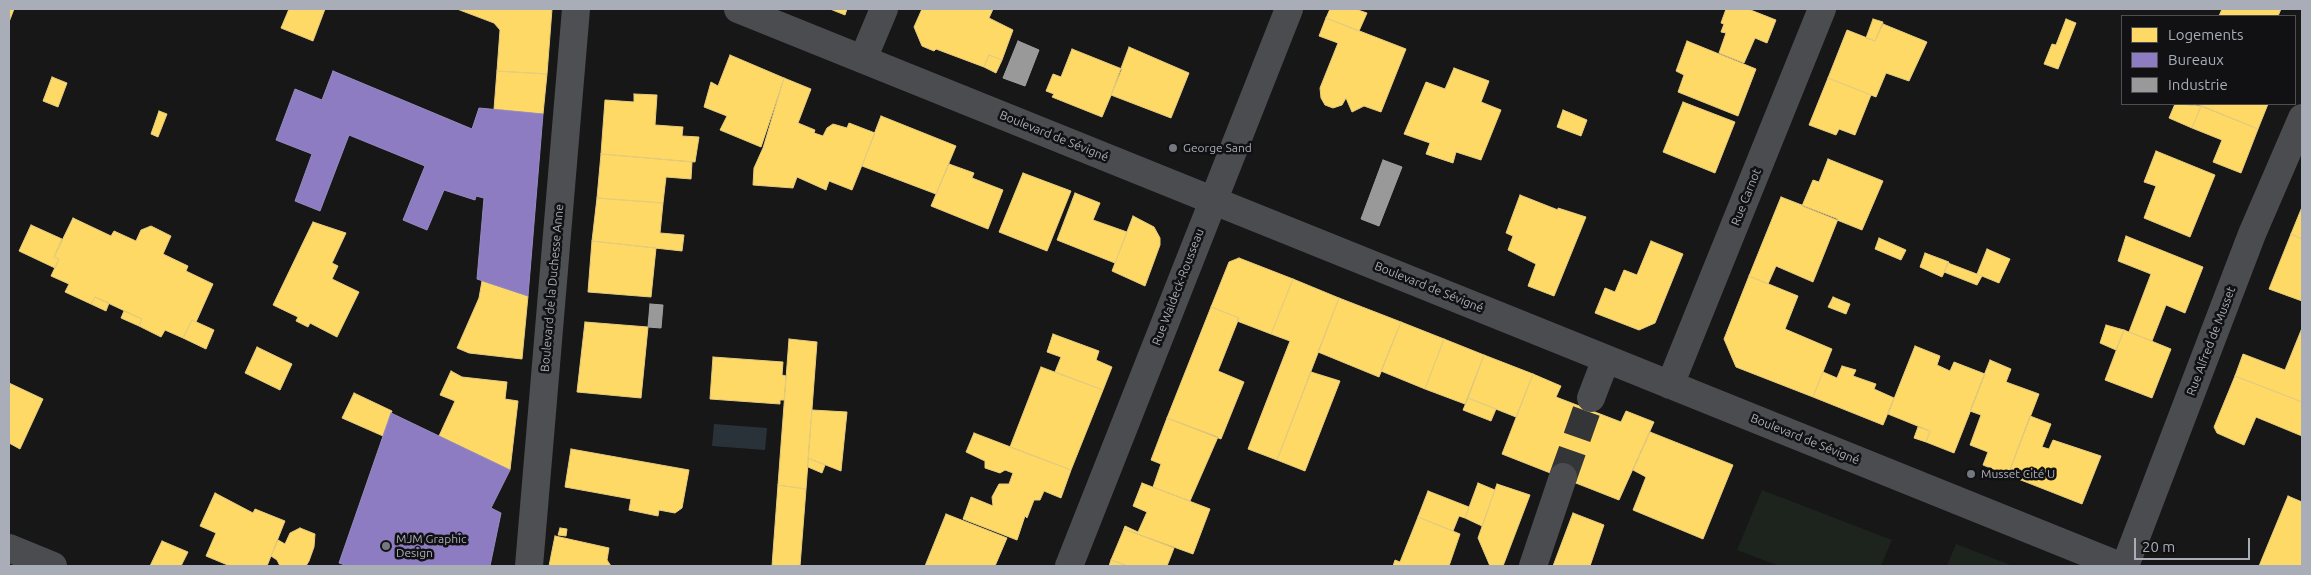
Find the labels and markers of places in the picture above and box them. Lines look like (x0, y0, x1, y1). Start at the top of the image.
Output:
place label: George Sand (1183, 141, 1252, 155)
marker: George Sand (1167, 142, 1179, 154)
place label: Musset Cité U (1981, 467, 2055, 481)
marker: Musset Cité U (1965, 468, 1977, 480)
place label: MJM Graphic Design (396, 532, 467, 560)
marker: MJM Graphic Design (380, 540, 392, 552)

